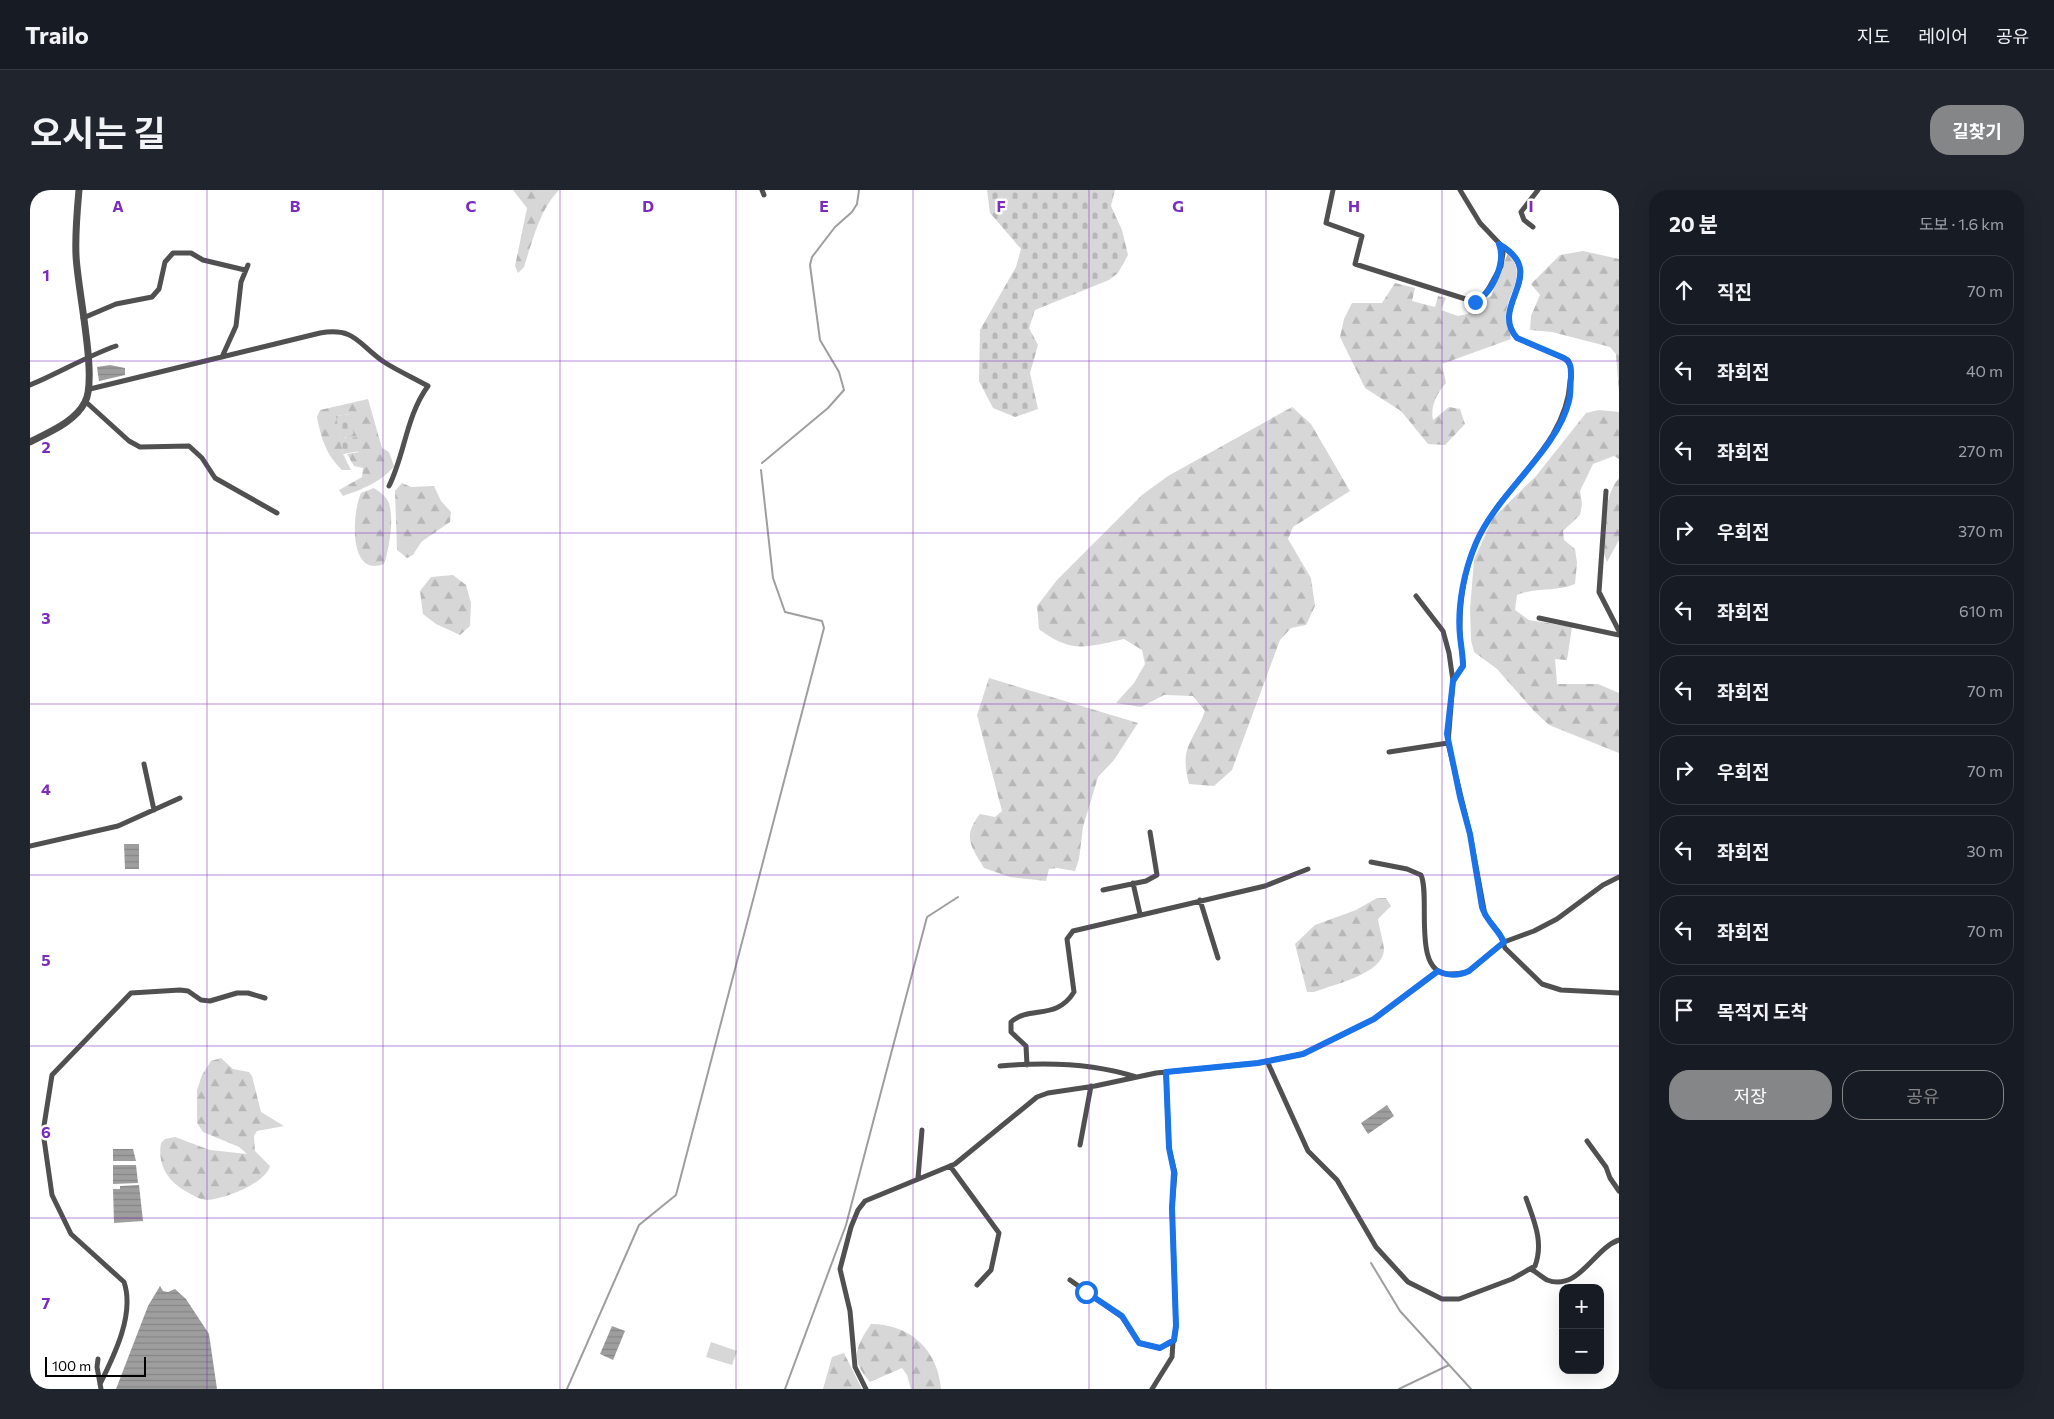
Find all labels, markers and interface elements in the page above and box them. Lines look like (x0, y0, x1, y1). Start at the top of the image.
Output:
text: Trailo (25, 20, 89, 49)
text: 지도 (1857, 25, 1890, 47)
text: 레이어 (1918, 25, 1968, 47)
text: 공유 (1996, 25, 2029, 47)
button: 길찾기 (1930, 105, 2024, 155)
text: 오시는 길 (30, 110, 166, 153)
text: A (112, 196, 124, 215)
text: B (290, 196, 301, 215)
text: C (466, 196, 477, 215)
text: D (642, 196, 654, 215)
text: E (819, 196, 829, 215)
text: F (996, 196, 1006, 215)
text: G (1172, 196, 1184, 215)
text: H (1348, 196, 1360, 215)
text: I (1528, 196, 1534, 215)
text: 20 분 (1669, 211, 1718, 236)
text: 도보 · 1.6 km (1919, 214, 2004, 233)
text: 1 (42, 265, 50, 284)
icon: ahead (1670, 276, 1698, 304)
text: 직진 (1717, 280, 1752, 303)
text: 70 m (1967, 281, 2003, 300)
route end (1464, 291, 1487, 314)
icon: left (1670, 356, 1698, 384)
text: 좌회전 (1717, 360, 1769, 383)
text: 40 m (1966, 361, 2003, 380)
icon: left (1670, 436, 1698, 464)
text: 2 (41, 437, 51, 456)
text: 좌회전 (1717, 440, 1769, 463)
text: 270 m (1958, 441, 2003, 460)
icon: right (1670, 516, 1698, 544)
text: 우회전 (1717, 520, 1769, 543)
text: 370 m (1958, 521, 2003, 540)
icon: left (1670, 596, 1698, 624)
text: 좌회전 (1717, 600, 1769, 623)
text: 610 m (1959, 601, 2003, 620)
text: 3 (41, 608, 51, 627)
icon: left (1670, 676, 1698, 704)
text: 좌회전 (1717, 680, 1769, 703)
text: 70 m (1967, 681, 2003, 700)
icon: right (1670, 756, 1698, 784)
text: 우회전 (1717, 760, 1769, 783)
text: 70 m (1967, 761, 2003, 780)
text: 4 (41, 779, 51, 798)
icon: left (1670, 836, 1698, 864)
text: 좌회전 (1717, 840, 1769, 863)
text: 30 m (1966, 841, 2003, 860)
icon: left (1670, 916, 1698, 944)
text: 좌회전 (1717, 920, 1769, 943)
text: 70 m (1967, 921, 2003, 940)
text: 5 (41, 950, 51, 969)
icon: arrive (1670, 996, 1698, 1024)
text: 목적지 도착 (1717, 1000, 1808, 1023)
button: 저장 (1669, 1070, 1832, 1120)
button: 공유 (1842, 1070, 2004, 1120)
text: 6 (41, 1122, 51, 1141)
route start (1075, 1281, 1098, 1304)
map controls (1559, 1284, 1604, 1374)
button: + (1559, 1284, 1604, 1329)
text: 7 (42, 1293, 51, 1312)
button: − (1559, 1329, 1604, 1374)
scale bar (45, 1354, 146, 1377)
text: 100 m (52, 1357, 91, 1374)

